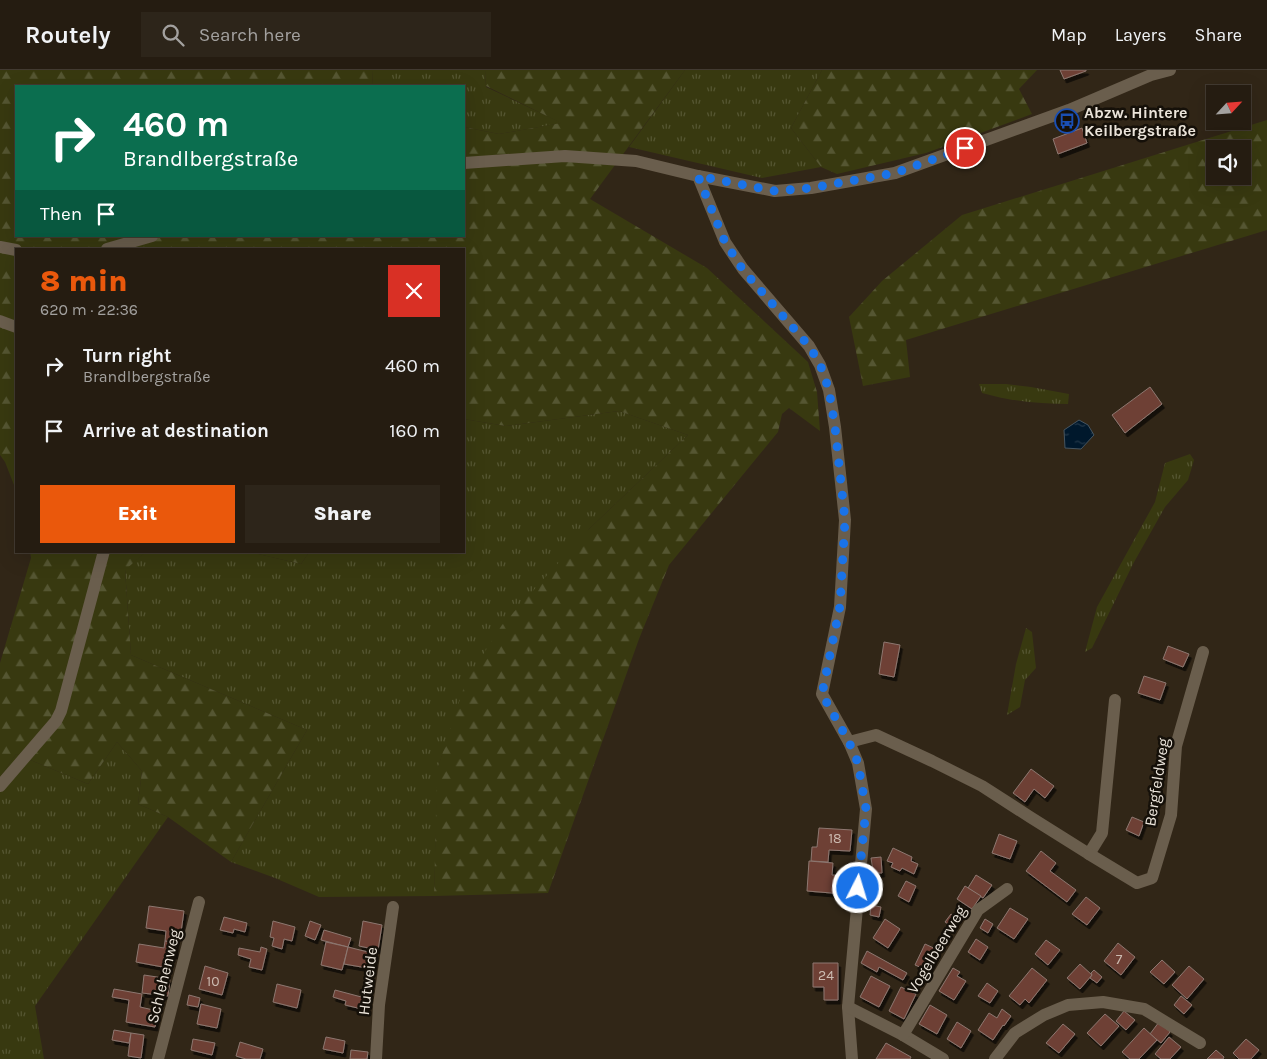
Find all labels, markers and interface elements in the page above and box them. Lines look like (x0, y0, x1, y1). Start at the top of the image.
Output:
search box (141, 12, 491, 57)
text: Routely (25, 21, 111, 49)
icon: search (159, 21, 187, 49)
text: Search here (199, 24, 301, 46)
text: Map (1051, 24, 1087, 46)
text: Layers (1115, 24, 1167, 46)
text: Share (1195, 24, 1242, 46)
north arrow (1206, 85, 1251, 130)
map controls (1206, 85, 1251, 185)
place label: Abzw. Hintere Keilbergstraße (1084, 103, 1196, 140)
text: 460 m (123, 104, 229, 145)
icon: right (40, 105, 105, 170)
bus stop icon: Abzw. Hintere Keilbergstraße (1054, 108, 1080, 134)
pin (944, 127, 986, 169)
icon: arrive (951, 134, 979, 162)
button: sound (1206, 140, 1251, 185)
text: Brandlbergstraße (123, 146, 298, 172)
icon: arrive (92, 200, 120, 228)
text: Then (40, 203, 82, 225)
text: 8 min (40, 263, 127, 299)
button: close (388, 265, 440, 317)
text: 620 m · 22:36 (40, 300, 138, 319)
text: Turn right (83, 345, 172, 367)
icon: right (40, 352, 68, 380)
text: 460 m (385, 355, 440, 377)
text: Brandlbergstraße (83, 367, 210, 386)
icon: arrive (40, 417, 68, 445)
text: Arrive at destination (83, 420, 269, 442)
text: 160 m (389, 420, 440, 442)
button: Exit (40, 485, 235, 543)
button: Share (245, 485, 440, 543)
street label: Bergfeldweg (1140, 737, 1173, 828)
house number: 18 (828, 830, 842, 847)
position arrow (831, 861, 883, 913)
street label: Vogelbeerweg (903, 902, 970, 997)
street label: Schlehenweg (143, 927, 184, 1025)
street label: Hutweide (354, 946, 381, 1016)
house number: 7 (1116, 951, 1123, 968)
house number: 24 (818, 967, 834, 984)
house number: 10 (207, 973, 219, 990)

